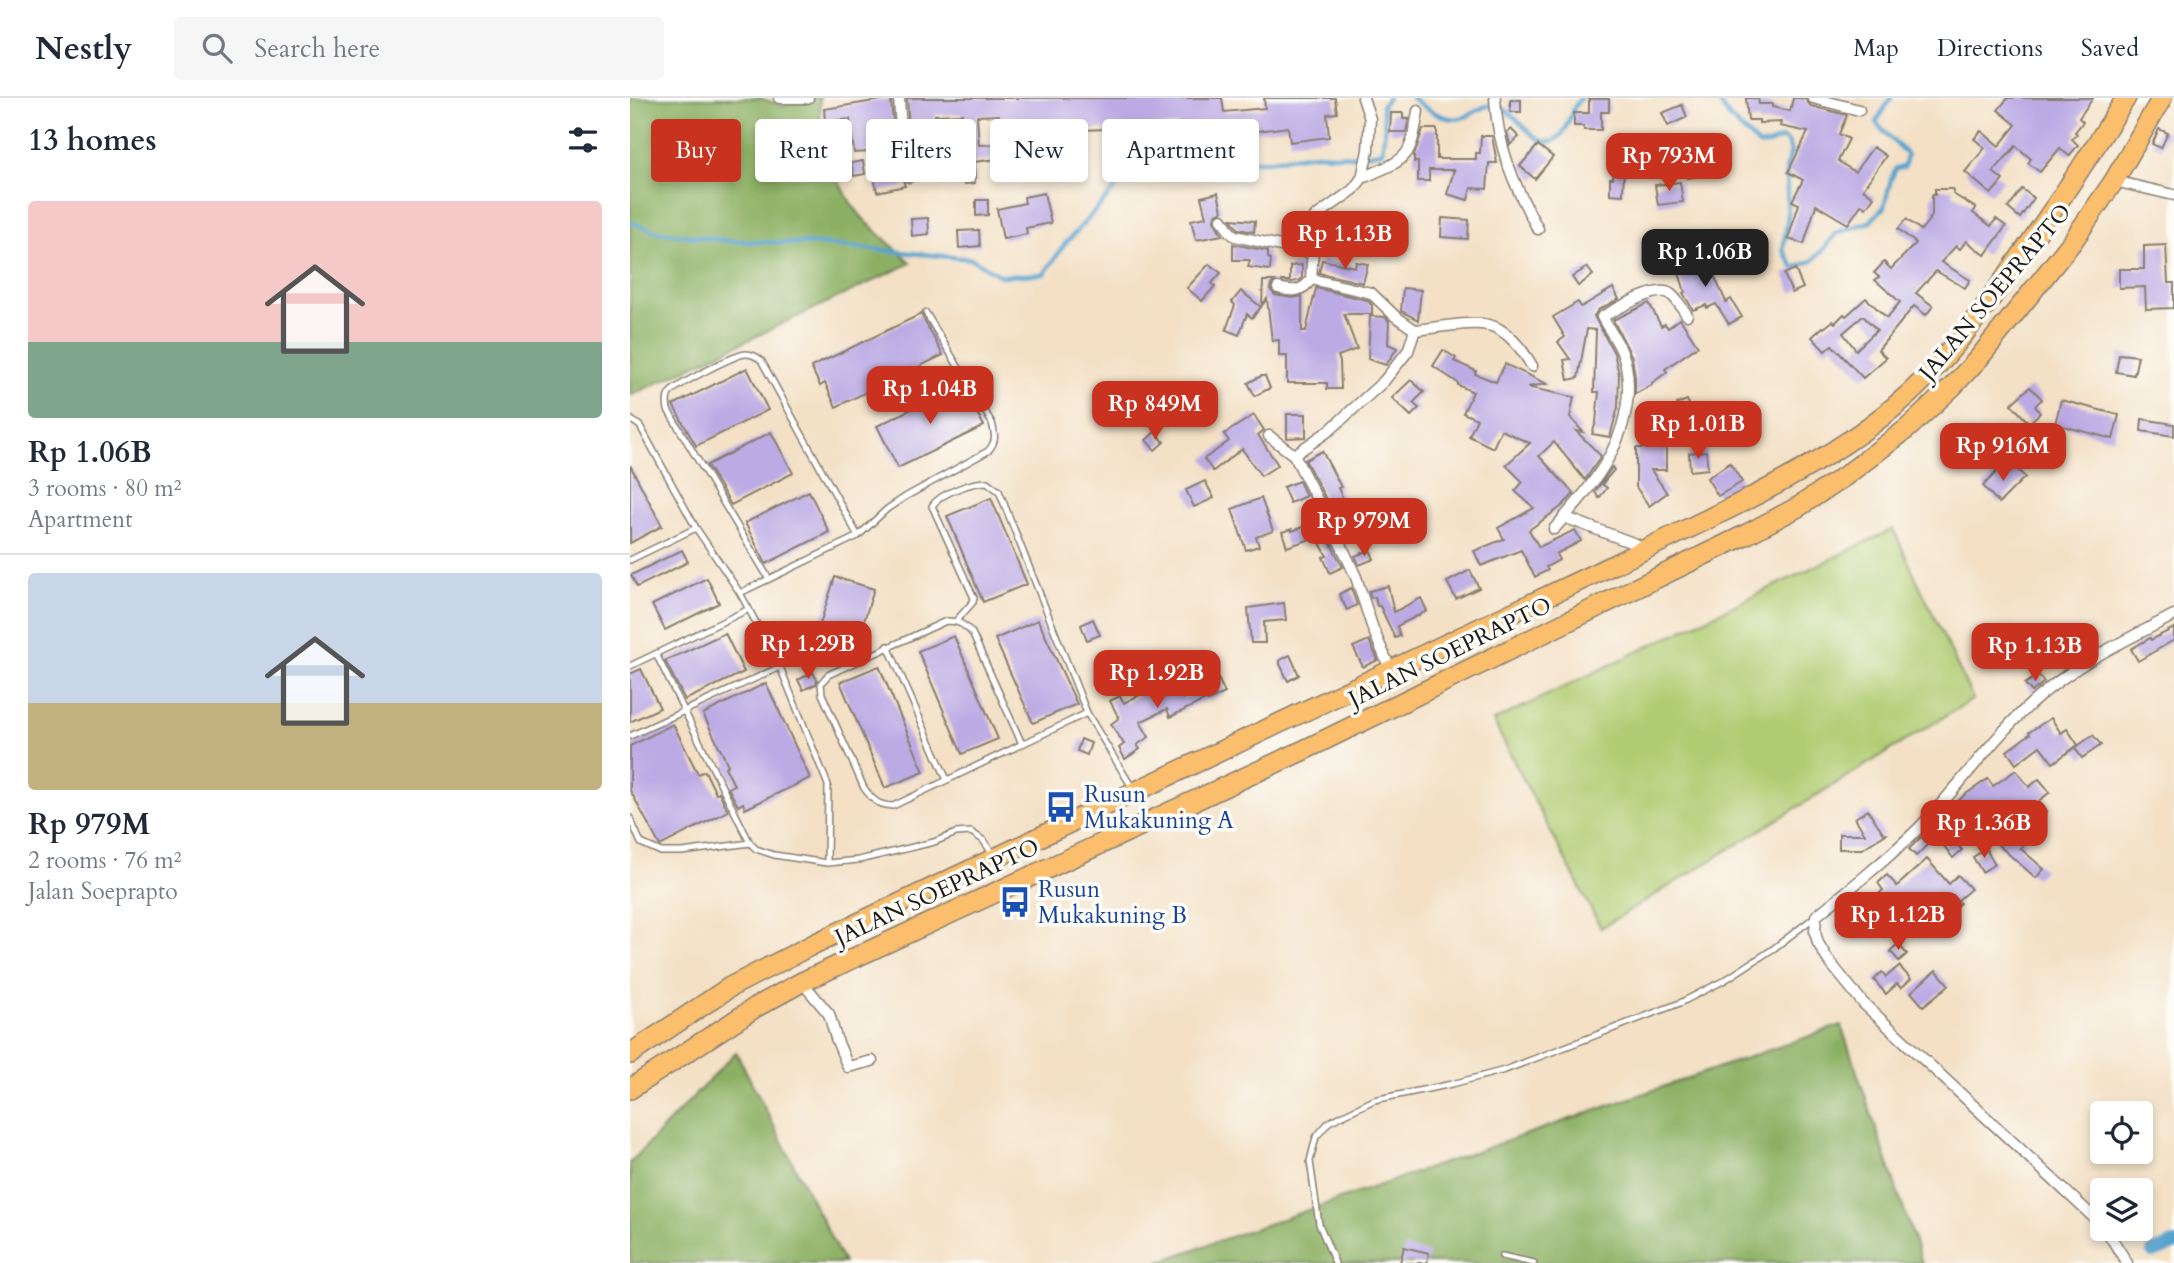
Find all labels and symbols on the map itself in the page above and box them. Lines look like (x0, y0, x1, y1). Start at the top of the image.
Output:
pin: Rp 793M (1604, 134, 1734, 193)
street label: JALAN SOEPRAPTO (1910, 197, 2078, 389)
pin: Rp 1.13B (1273, 212, 1417, 271)
pin: Rp 1.06B (1633, 230, 1777, 289)
pin: Rp 1.04B (858, 366, 1002, 426)
pin: Rp 849M (1090, 382, 1220, 441)
pin: Rp 1.01B (1626, 402, 1770, 461)
pin: Rp 916M (1938, 424, 2068, 483)
pin: Rp 979M (1299, 498, 1429, 558)
street label: JALAN SOEPRAPTO (1341, 589, 1557, 716)
pin: Rp 1.29B (736, 622, 880, 681)
pin: Rp 1.13B (1963, 624, 2107, 683)
pin: Rp 1.92B (1085, 650, 1229, 710)
place label: Rusun Mukakuning A (1084, 779, 1234, 836)
bus stop icon: Rusun Mukakuning A (1044, 790, 1078, 824)
pin: Rp 1.36B (1912, 800, 2056, 860)
street label: JALAN SOEPRAPTO (827, 831, 1044, 954)
place label: Rusun Mukakuning B (1038, 874, 1187, 931)
bus stop icon: Rusun Mukakuning B (998, 885, 1032, 919)
pin: Rp 1.12B (1826, 892, 1970, 952)

